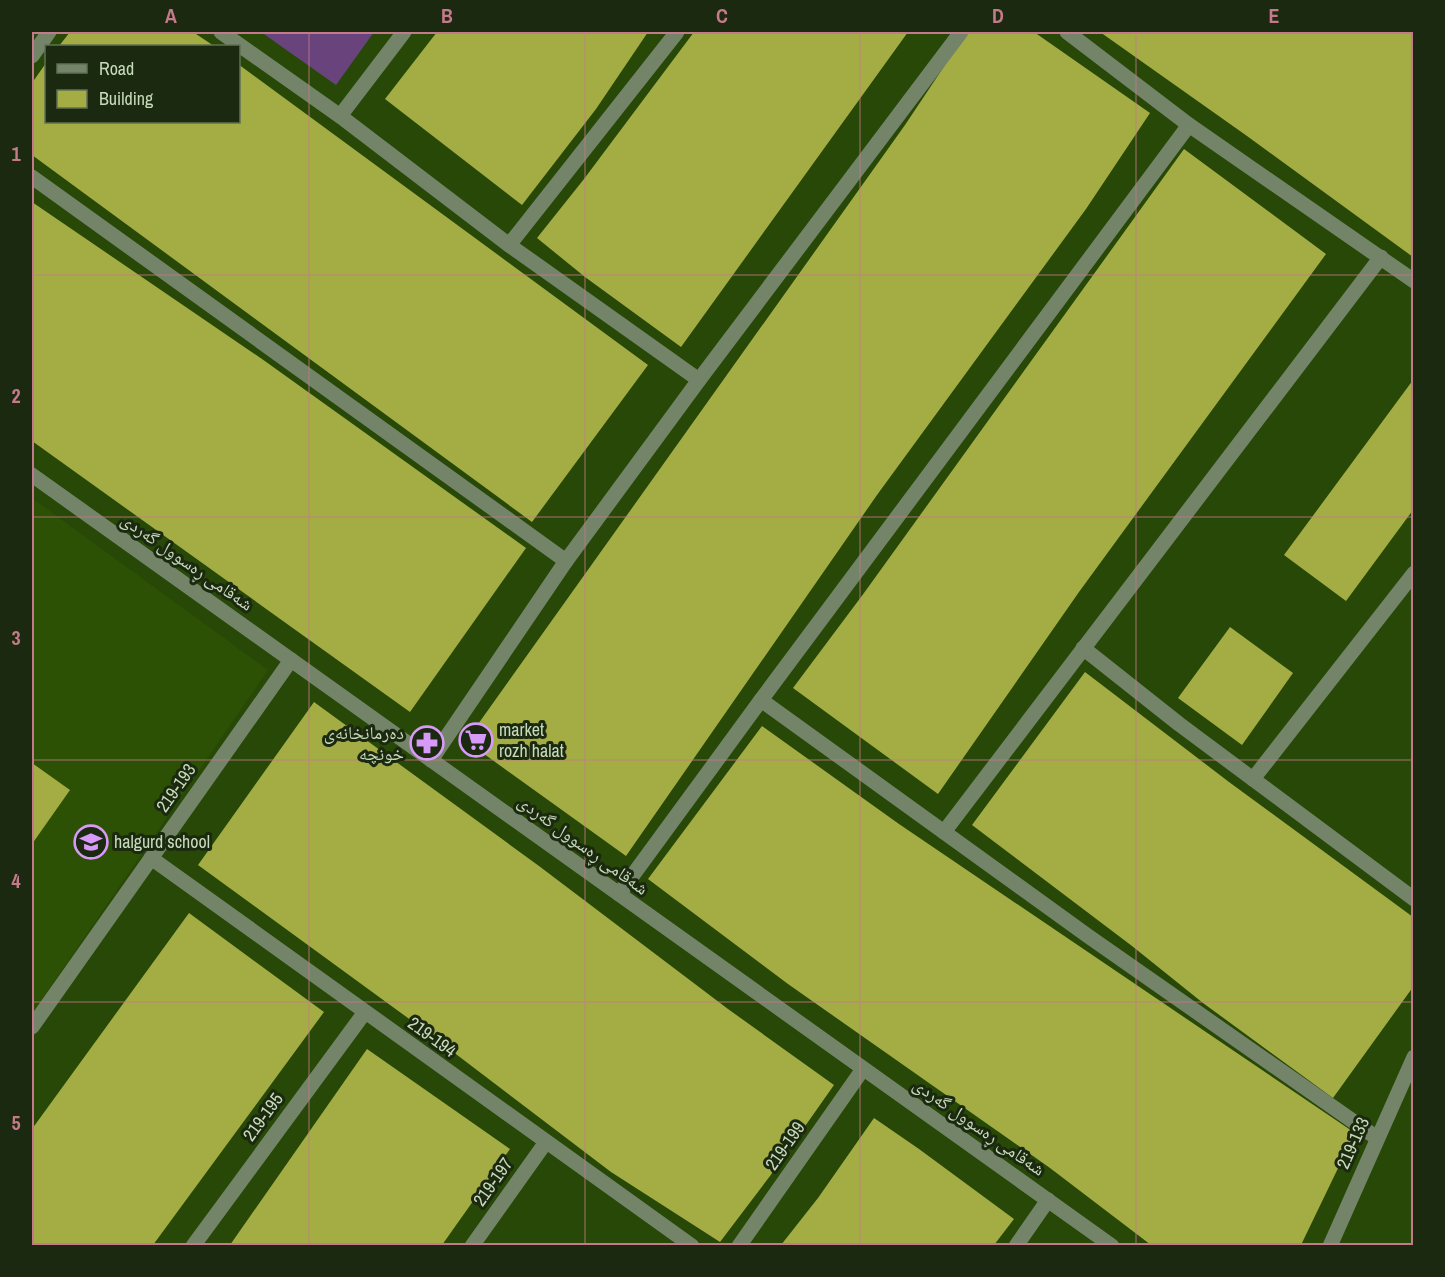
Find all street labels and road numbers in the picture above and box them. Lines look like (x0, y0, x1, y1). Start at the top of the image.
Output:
street label: شەقامی ڕەسوول گەردی (115, 507, 258, 618)
street label: 219-193 (150, 758, 201, 817)
street label: شەقامی ڕەسوول گەردی (512, 789, 654, 902)
street label: 219-194 (403, 1011, 462, 1063)
street label: شەقامی ڕەسوول گەردی (907, 1072, 1050, 1183)
street label: 219-195 (237, 1087, 289, 1146)
street label: 219-133 (1330, 1113, 1375, 1173)
street label: 219-199 (759, 1116, 810, 1175)
street label: 219-197 (467, 1152, 518, 1211)

